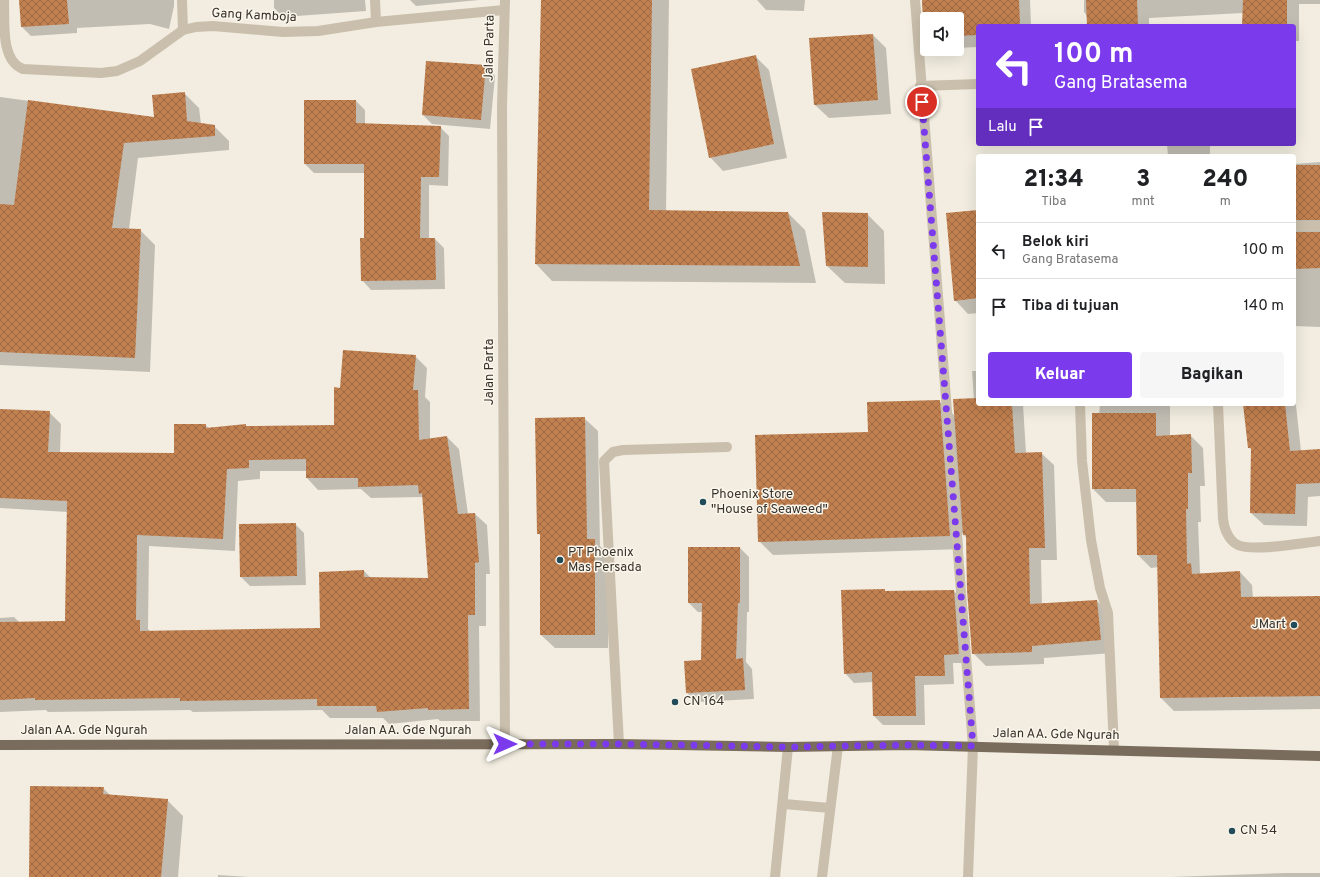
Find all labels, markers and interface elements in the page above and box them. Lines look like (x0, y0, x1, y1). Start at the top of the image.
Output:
street label: Gang Kamboja (211, 6, 297, 26)
map controls (920, 12, 964, 56)
button: sound (920, 12, 964, 56)
street label: Jalan Parta (481, 15, 499, 81)
text: 100 m (1054, 37, 1134, 73)
icon: left (988, 40, 1040, 92)
text: Gang Bratasema (1054, 72, 1188, 95)
pin (905, 85, 939, 119)
icon: arrive (911, 91, 933, 113)
icon: arrive (1025, 116, 1047, 138)
text: Lalu (988, 118, 1017, 137)
text: 21:34 (1024, 165, 1084, 195)
text: 3 (1136, 165, 1150, 195)
text: 240 (1202, 165, 1248, 195)
text: Tiba (1041, 194, 1066, 210)
text: mnt (1131, 194, 1155, 210)
text: m (1220, 194, 1231, 210)
text: Belok kiri (1022, 233, 1089, 252)
icon: left (988, 240, 1010, 262)
text: 100 m (1243, 241, 1284, 260)
text: Gang Bratasema (1022, 252, 1118, 268)
icon: arrive (988, 296, 1010, 318)
text: Tiba di tujuan (1022, 297, 1119, 316)
text: 140 m (1244, 297, 1284, 316)
street label: Jalan Parta (482, 339, 498, 405)
button: Keluar (988, 352, 1132, 398)
button: Bagikan (1140, 352, 1284, 398)
place label: Phoenix Store "House of Seaweed" (711, 487, 828, 518)
marker: Phoenix Store "House of Seaweed" (698, 497, 708, 507)
place label: PT Phoenix Mas Persada (568, 545, 641, 576)
marker: PT Phoenix Mas Persada (555, 555, 565, 565)
place label: JMart (1252, 617, 1286, 633)
marker: JMart (1289, 620, 1299, 630)
place label: CN 164 (683, 694, 724, 710)
marker: CN 164 (670, 697, 680, 707)
street label: Jalan AA. Gde Ngurah (20, 723, 148, 739)
street label: Jalan AA. Gde Ngurah (344, 723, 472, 739)
position arrow (484, 723, 526, 765)
street label: Jalan AA. Gde Ngurah (992, 726, 1120, 744)
place label: CN 54 (1240, 823, 1277, 839)
marker: CN 54 (1227, 826, 1237, 836)

